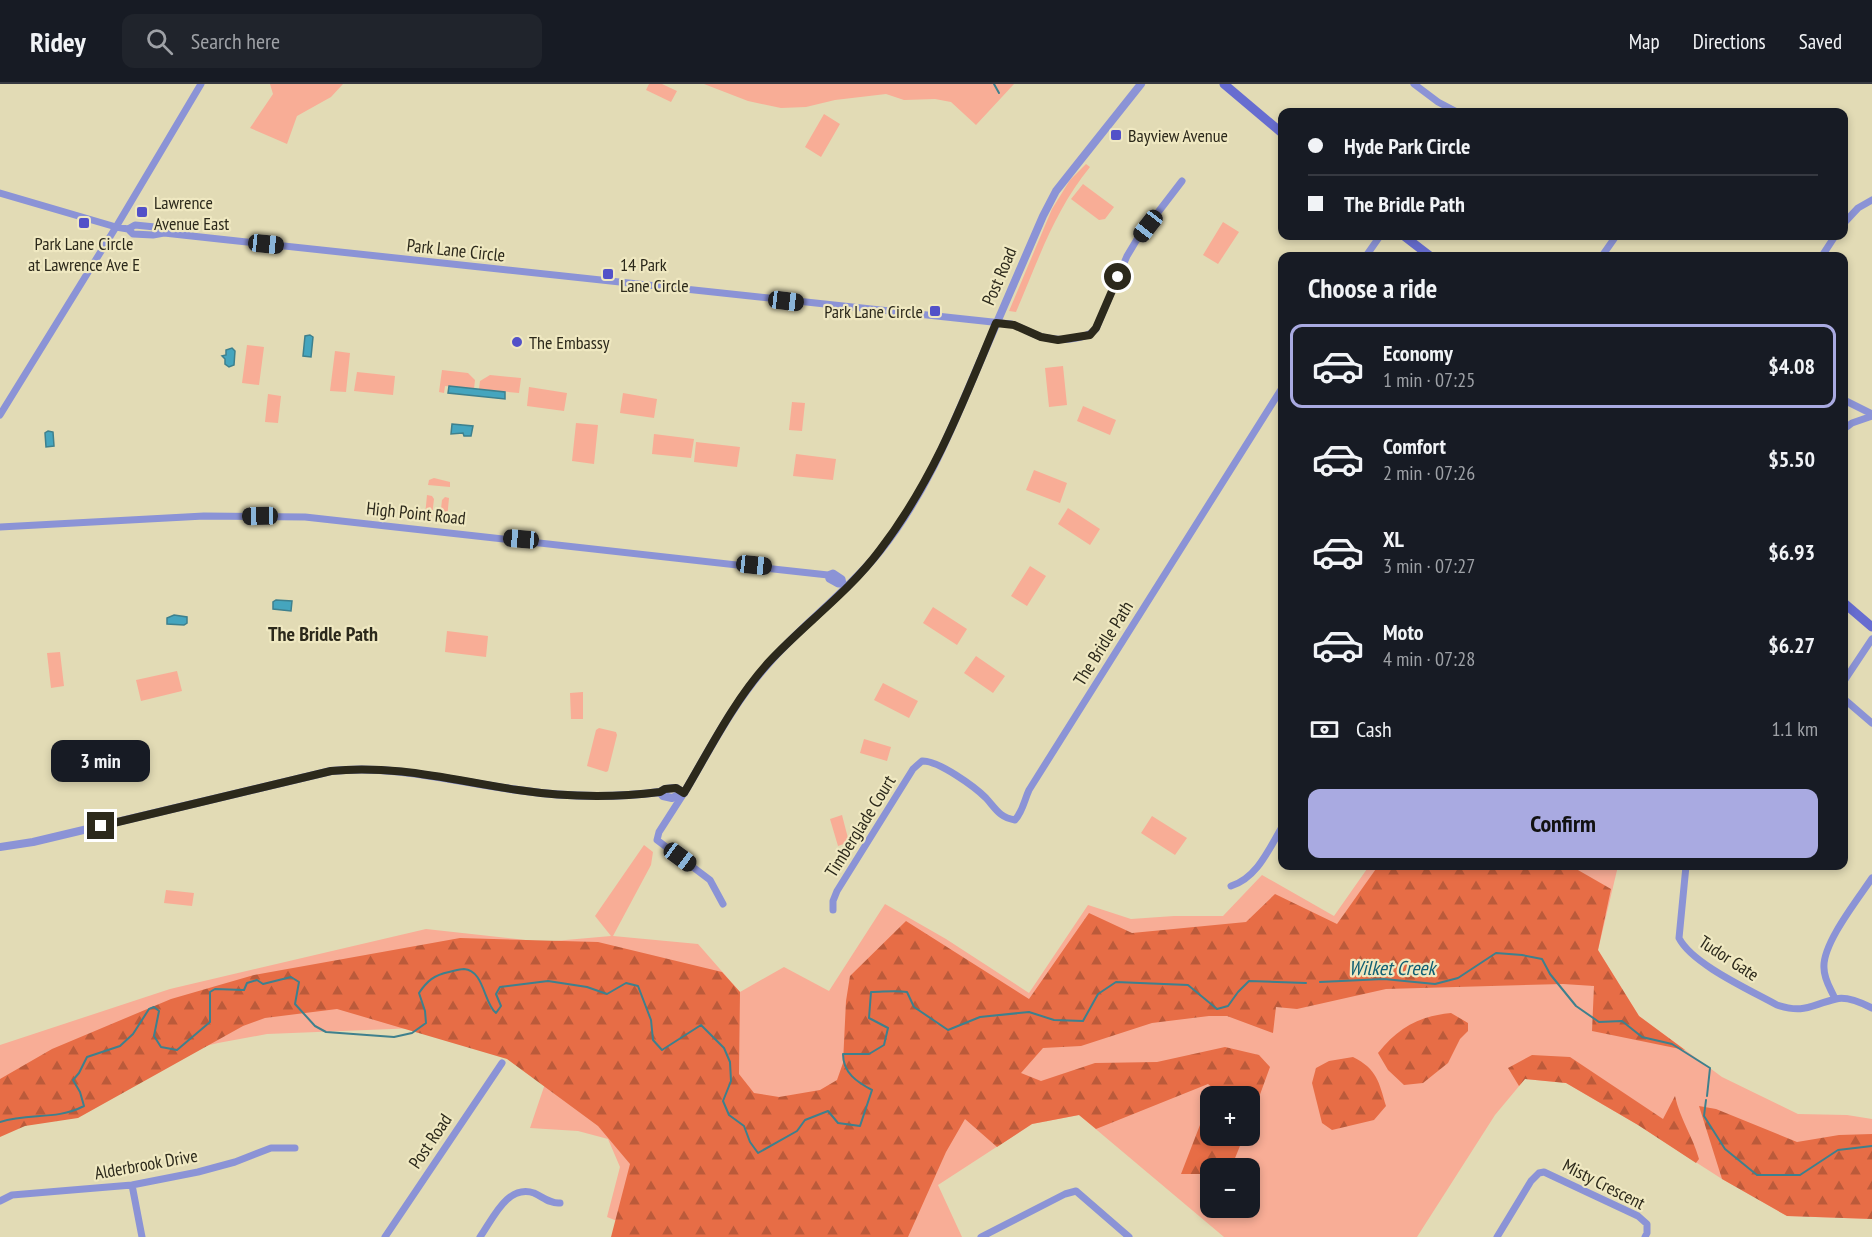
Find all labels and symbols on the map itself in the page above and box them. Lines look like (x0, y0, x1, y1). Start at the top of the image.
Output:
place label: Bayview Avenue (1128, 124, 1228, 147)
marker: Bayview Avenue (1109, 128, 1123, 142)
place label: Lawrence Avenue East (154, 191, 229, 235)
marker: Lawrence Avenue East (135, 205, 149, 219)
car (1130, 206, 1166, 246)
marker: Park Lane Circle at Lawrence Ave E (77, 216, 91, 230)
place label: Park Lane Circle at Lawrence Ave E (28, 232, 140, 276)
car (247, 233, 285, 255)
street label: Park Lane Circle (406, 233, 506, 267)
street label: Post Road (977, 243, 1021, 309)
place label: 14 Park Lane Circle (620, 253, 689, 297)
route start (1104, 263, 1131, 290)
marker: 14 Park Lane Circle (601, 267, 615, 281)
car (767, 290, 805, 312)
place label: Park Lane Circle (824, 300, 923, 323)
marker: Park Lane Circle (928, 304, 942, 318)
place label: The Embassy (529, 331, 610, 354)
marker: The Embassy (510, 335, 524, 349)
street label: High Point Road (365, 496, 467, 530)
car (242, 507, 278, 525)
car (502, 528, 540, 550)
car (735, 554, 773, 576)
street label: The Bridle Path (1068, 596, 1138, 690)
district label: The Bridle Path (268, 621, 378, 647)
callout: 3 min (51, 739, 150, 781)
street label: Timberglade Court (820, 771, 900, 881)
route end (87, 812, 114, 839)
car (660, 839, 700, 875)
street label: Tudor Gate (1695, 930, 1763, 986)
water label: Wilket Creek (1349, 955, 1437, 981)
street label: Post Road (403, 1109, 457, 1173)
street label: Alderbrook Drive (93, 1144, 199, 1184)
street label: Misty Crescent (1559, 1154, 1649, 1215)

